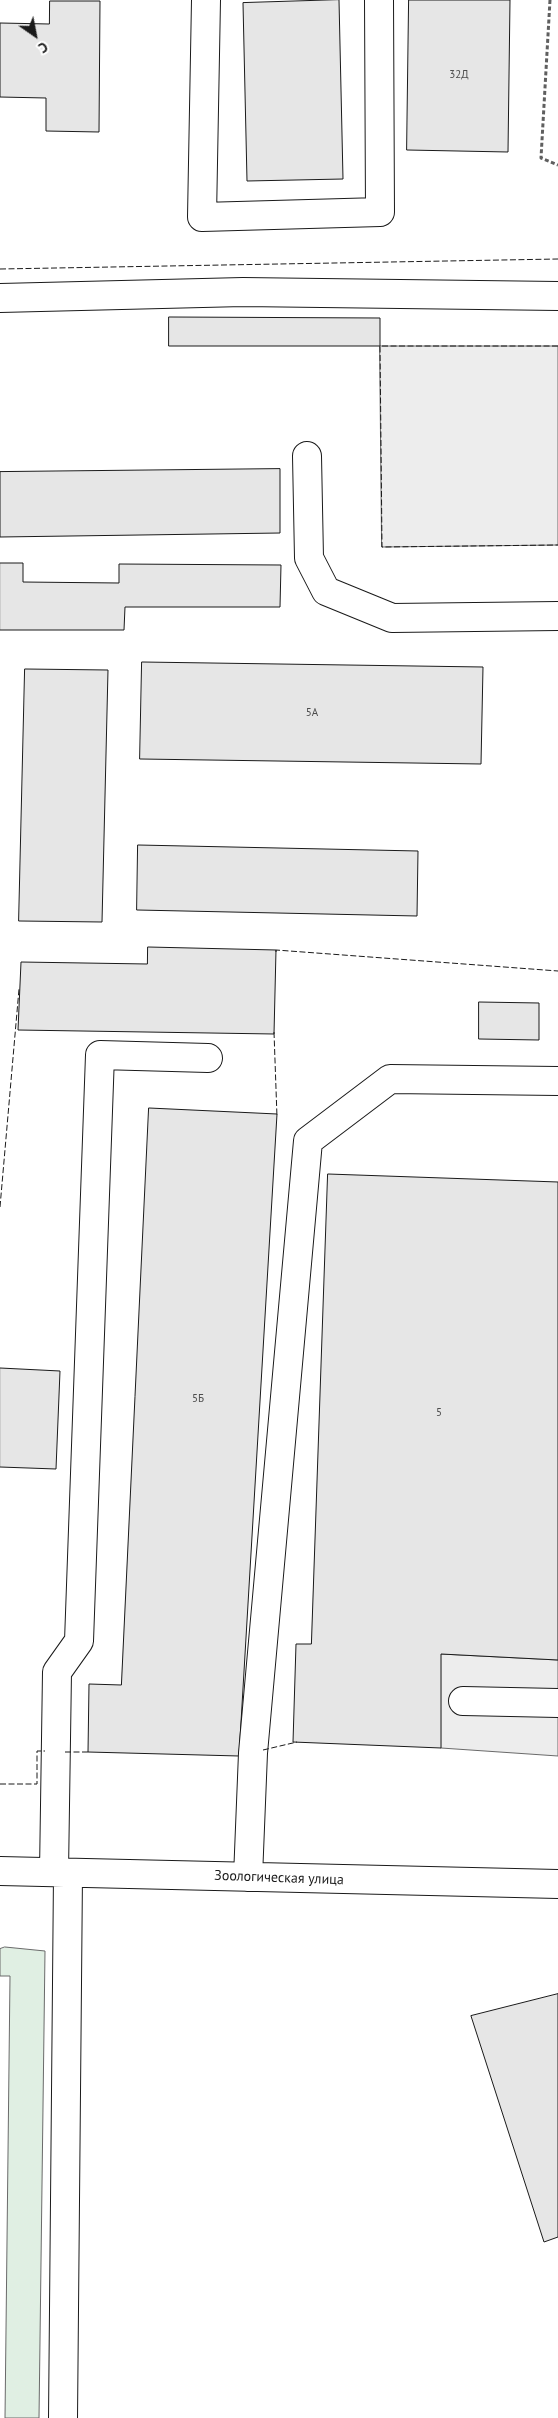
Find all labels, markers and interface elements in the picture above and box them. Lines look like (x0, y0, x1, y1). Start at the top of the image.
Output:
north arrow (10, 10, 60, 60)
text: С (35, 38, 51, 57)
house number: 32Д (449, 68, 469, 82)
house number: 5А (306, 706, 318, 720)
house number: 5Б (192, 1392, 204, 1406)
house number: 5 (436, 1406, 442, 1420)
street label: Зоологическая улица (214, 1867, 344, 1889)

